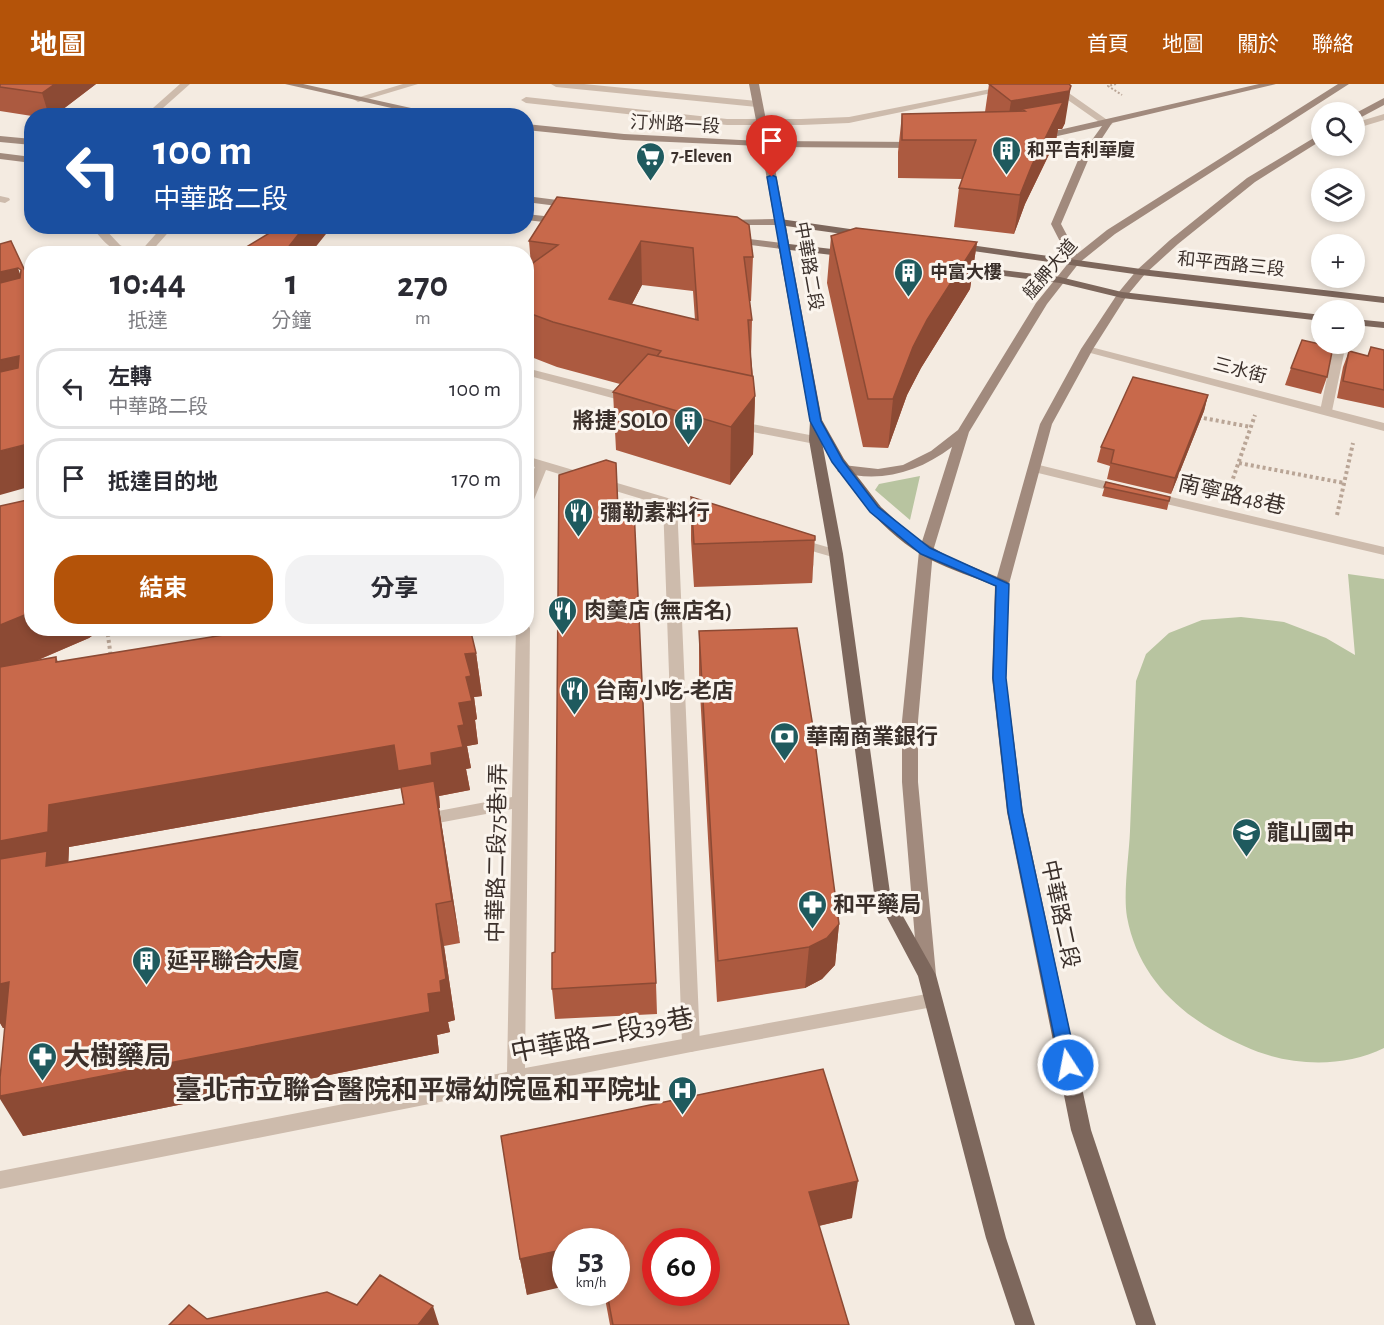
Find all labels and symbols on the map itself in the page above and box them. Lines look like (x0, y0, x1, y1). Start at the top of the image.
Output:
street label: 汀州路一段 (630, 112, 720, 136)
pin (746, 115, 797, 177)
building icon: 和平吉利華廈 (990, 134, 1022, 176)
supermarket icon: 7-Eleven (634, 140, 666, 182)
place label: 和平吉利華廈 (1027, 140, 1135, 160)
place label: 7-Eleven (671, 148, 732, 166)
street label: 中華路二段 (791, 220, 827, 312)
street label: 艋舺大道 (1019, 235, 1081, 303)
street label: 和平西路三段 (1176, 248, 1286, 280)
building icon: 中富大樓 (893, 256, 925, 298)
place label: 中富大樓 (930, 262, 1002, 282)
street label: 三水街 (1211, 353, 1269, 387)
building icon: 將捷 SOLO (673, 404, 705, 446)
place label: 將捷 SOLO (573, 409, 668, 432)
street label: 南寧路48巷 (1176, 471, 1288, 518)
restaurant icon: 彌勒素料行 (563, 496, 595, 538)
place label: 彌勒素料行 (600, 501, 710, 524)
restaurant icon: 肉羹店 (無店名) (547, 594, 579, 636)
place label: 肉羹店 (無店名) (584, 599, 732, 622)
restaurant icon: 台南小吃-老店 (558, 674, 590, 716)
place label: 台南小吃-老店 (595, 678, 734, 702)
bank icon: 華南商業銀行 (769, 720, 801, 762)
place label: 華南商業銀行 (806, 725, 938, 748)
street label: 中華路二段75巷1弄 (483, 763, 510, 943)
school or university icon: 龍山國中 (1230, 816, 1262, 858)
place label: 龍山國中 (1267, 821, 1355, 844)
street label: 中華路二段 (1038, 858, 1083, 970)
pharmacy icon: 和平藥局 (796, 888, 828, 930)
place label: 和平藥局 (833, 893, 921, 916)
building icon: 延平聯合大廈 (130, 944, 162, 986)
place label: 延平聯合大廈 (167, 949, 299, 972)
street label: 中華路二段39巷 (508, 1004, 696, 1066)
position arrow (1036, 1033, 1100, 1097)
pharmacy icon: 大樹藥局 (26, 1040, 58, 1082)
place label: 大樹藥局 (63, 1042, 171, 1070)
hospital icon: 臺北市立聯合醫院和平婦幼院區和平院址 (666, 1074, 698, 1116)
place label: 臺北市立聯合醫院和平婦幼院區和平院址 (175, 1075, 661, 1104)
speed limit sign: 60 (642, 1228, 720, 1306)

